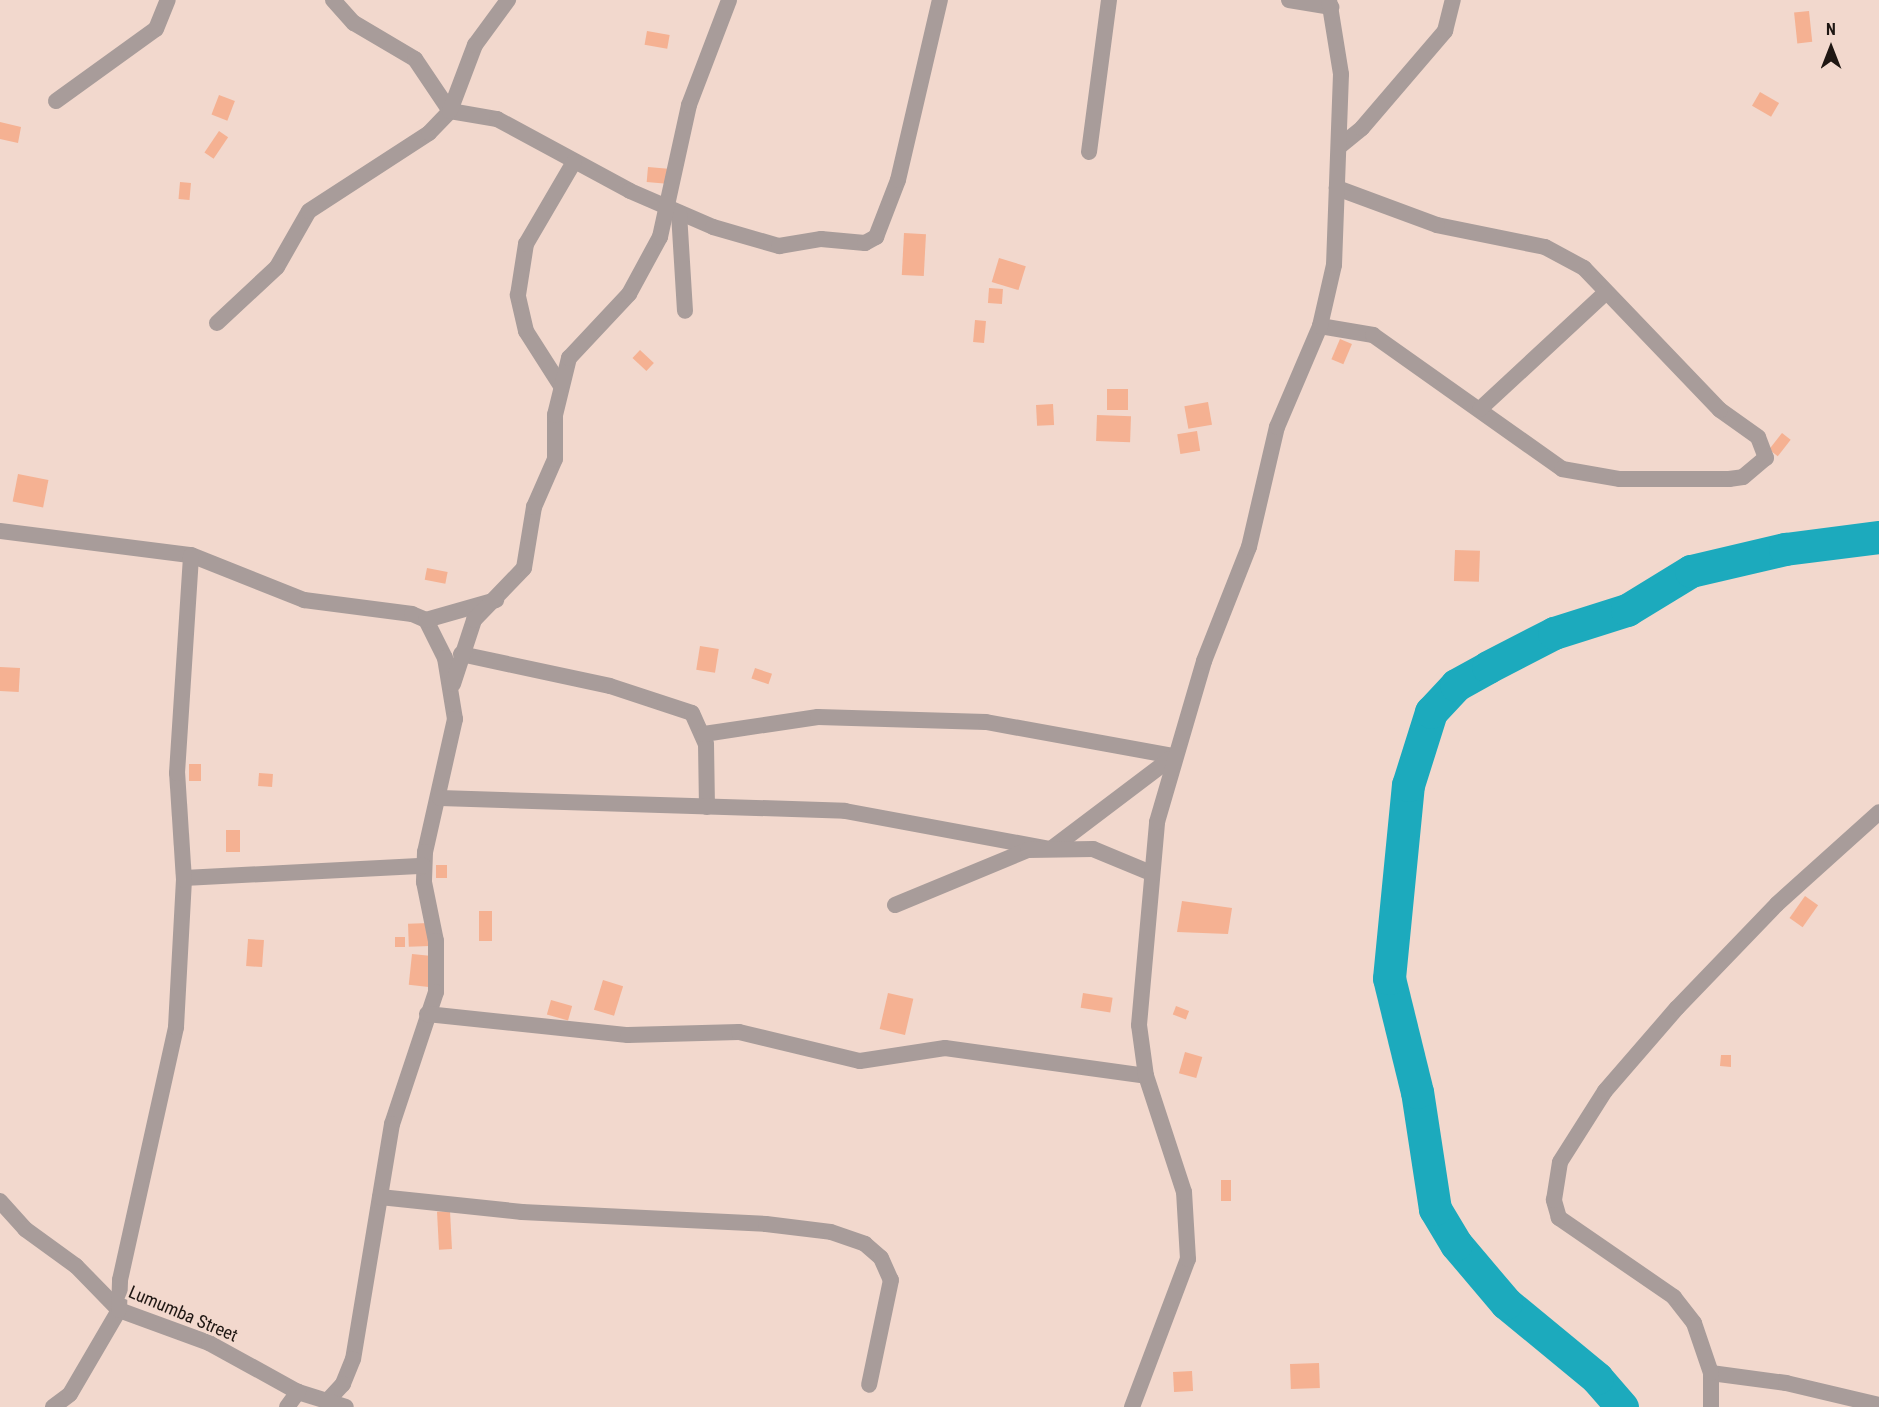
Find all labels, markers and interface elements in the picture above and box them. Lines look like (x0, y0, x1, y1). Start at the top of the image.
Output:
north arrow (1801, 18, 1861, 78)
text: N (1826, 20, 1836, 39)
street label: Lumumba Street (125, 1281, 241, 1347)

